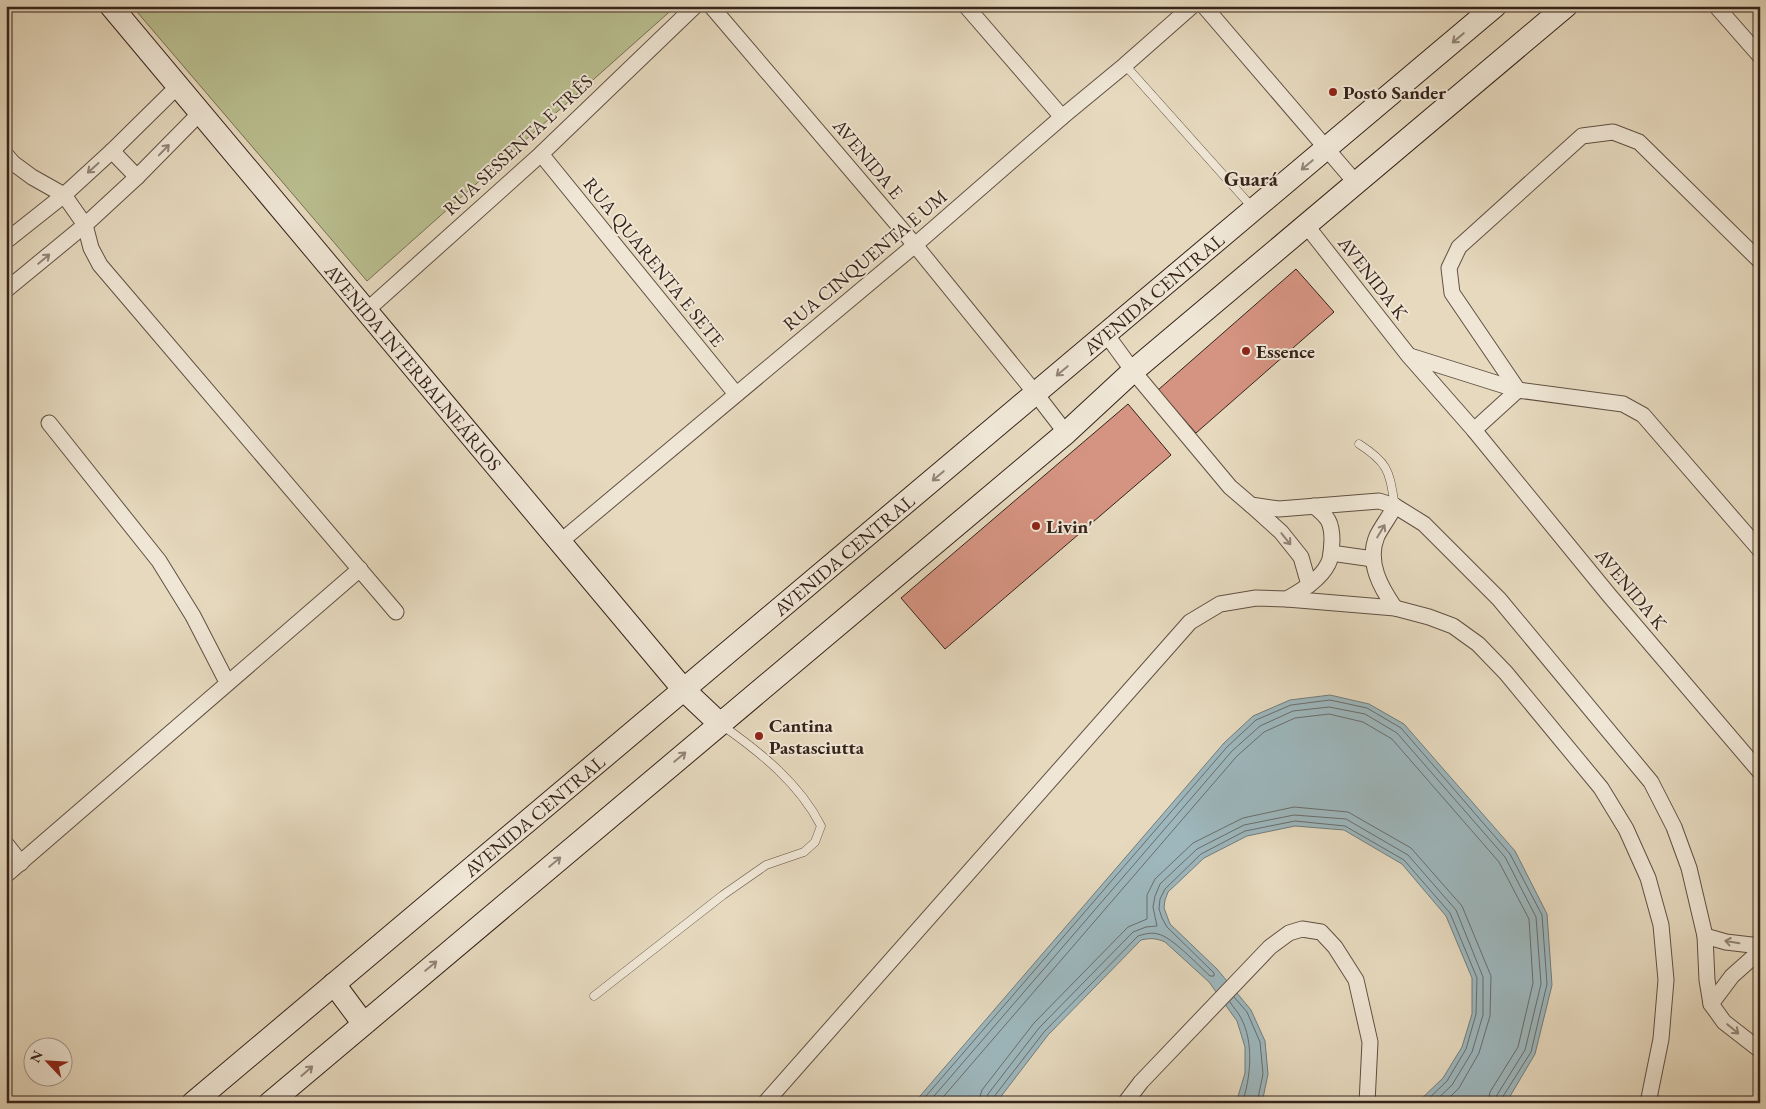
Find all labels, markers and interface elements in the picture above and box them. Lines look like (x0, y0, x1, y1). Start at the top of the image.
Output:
one-way arrow (1452, 32, 1465, 43)
street label: RUA SESSENTA E TRÊS (438, 69, 598, 221)
place label: Posto Sander (1343, 80, 1446, 105)
marker: Posto Sander (1327, 86, 1339, 98)
street label: AVENIDA E (827, 113, 909, 204)
one-way arrow (158, 144, 170, 156)
one-way arrow (1301, 159, 1314, 170)
one-way arrow (87, 162, 99, 174)
district label: Guará (1224, 165, 1279, 192)
street label: RUA QUARENTA E SETE (578, 172, 730, 352)
street label: RUA CINQUENTA E UM (777, 184, 953, 336)
street label: AVENIDA CENTRAL (1077, 227, 1229, 361)
street label: AVENIDA K (1332, 230, 1414, 326)
one-way arrow (37, 254, 50, 265)
street label: AVENIDA INTERBALNEÁRIOS (319, 258, 507, 476)
place label: Essence (1256, 339, 1315, 364)
marker: Essence (1240, 345, 1252, 357)
one-way arrow (1056, 365, 1069, 377)
one-way arrow (932, 470, 945, 481)
street label: AVENIDA CENTRAL (767, 488, 919, 622)
place label: Livin' (1046, 514, 1093, 539)
marker: Livin' (1030, 520, 1042, 532)
one-way arrow (1376, 525, 1386, 539)
one-way arrow (1281, 532, 1292, 545)
street label: AVENIDA K (1589, 542, 1673, 636)
place label: Cantina Pastasciutta (769, 713, 865, 760)
marker: Cantina Pastasciutta (753, 730, 765, 742)
street label: AVENIDA CENTRAL (458, 749, 610, 883)
one-way arrow (673, 752, 686, 763)
one-way arrow (548, 856, 561, 867)
one-way arrow (1724, 937, 1740, 947)
one-way arrow (424, 961, 437, 972)
one-way arrow (1726, 1023, 1739, 1034)
north arrow (22, 1036, 72, 1086)
text: N (26, 1047, 47, 1065)
one-way arrow (300, 1065, 313, 1077)

